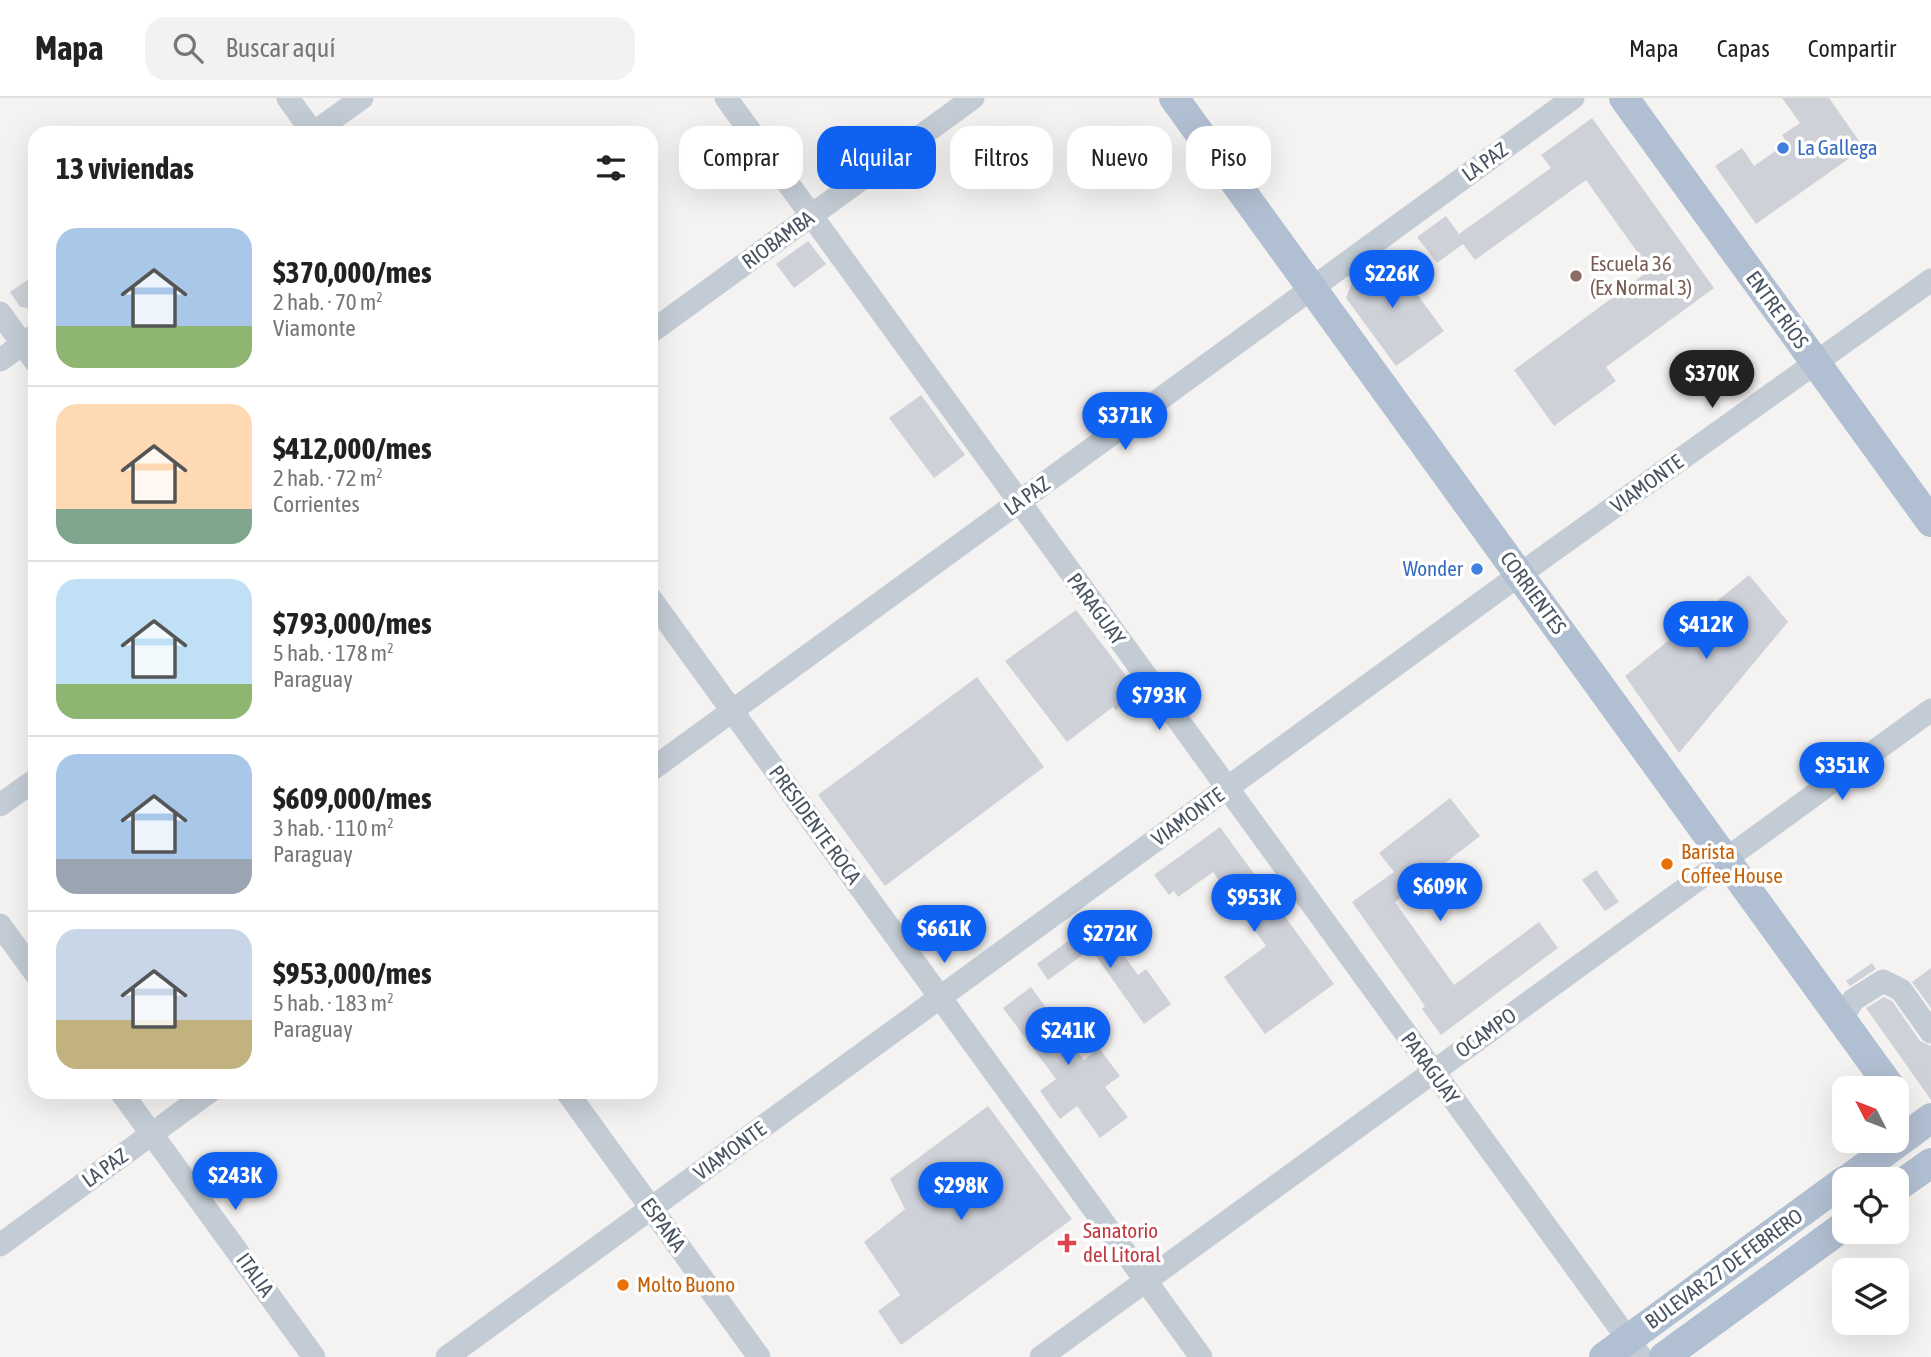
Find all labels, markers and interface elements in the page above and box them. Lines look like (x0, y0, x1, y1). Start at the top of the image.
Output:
search box (145, 17, 635, 80)
text: Mapa (35, 29, 103, 67)
icon: search (169, 29, 207, 67)
text: Buscar aquí (225, 33, 335, 63)
text: Mapa (1629, 35, 1679, 62)
text: Capas (1717, 35, 1770, 62)
text: Compartir (1808, 35, 1896, 62)
chip: Comprar (679, 126, 803, 189)
chip: Alquilar (817, 126, 936, 189)
chip: Filtros (950, 126, 1053, 189)
chip: Nuevo (1067, 126, 1172, 189)
chip: Piso (1186, 126, 1271, 189)
place label: La Gallega (1797, 135, 1878, 159)
street label: LA PAZ (1457, 137, 1512, 186)
marker: La Gallega (1775, 140, 1791, 156)
icon: filters (592, 149, 630, 187)
text: 13 viviendas (56, 151, 194, 185)
street label: RIOBAMBA (737, 205, 818, 273)
pin: $226K (1343, 250, 1441, 310)
place label: Escuela 36 (Ex Normal 3) (1590, 251, 1692, 299)
text: $370,000/mes (273, 255, 432, 289)
icon: home (112, 256, 196, 340)
text: $226K (1365, 260, 1419, 286)
street label: ENTRE RÍOS (1742, 266, 1814, 353)
marker: Escuela 36 (Ex Normal 3) (1568, 268, 1584, 284)
text: 2 hab. · 70 m² (273, 289, 383, 315)
text: Viamonte (273, 315, 356, 341)
pin: $370K (1663, 350, 1761, 410)
text: $370K (1685, 360, 1739, 386)
pin: $371K (1076, 392, 1174, 452)
text: $371K (1098, 402, 1152, 428)
text: $412,000/mes (273, 431, 432, 465)
icon: home (112, 432, 196, 516)
street label: VIAMONTE (1606, 449, 1687, 517)
text: 2 hab. · 72 m² (273, 465, 383, 491)
street label: LA PAZ (999, 471, 1054, 520)
text: Corrientes (273, 491, 360, 517)
street label: CORRIENTES (1496, 547, 1572, 638)
place label: Wonder (1403, 556, 1464, 580)
marker: Wonder (1469, 561, 1485, 577)
street label: PARAGUAY (1063, 568, 1131, 649)
pin: $412K (1657, 602, 1755, 661)
text: $793,000/mes (273, 606, 432, 640)
icon: home (112, 607, 196, 691)
text: $412K (1679, 611, 1733, 637)
text: 5 hab. · 178 m² (273, 640, 394, 666)
text: Paraguay (273, 666, 353, 692)
pin: $793K (1110, 672, 1208, 732)
text: $793K (1132, 682, 1186, 708)
pin: $351K (1793, 742, 1891, 802)
text: $351K (1815, 752, 1869, 778)
street label: PRESIDENTE ROCA (765, 761, 867, 889)
text: $609,000/mes (273, 781, 432, 815)
icon: home (112, 782, 196, 866)
street label: VIAMONTE (1147, 782, 1228, 850)
text: 3 hab. · 110 m² (273, 815, 394, 841)
place label: Barista Coffee House (1681, 839, 1783, 887)
text: Paraguay (273, 841, 353, 867)
marker: Barista Coffee House (1659, 856, 1675, 872)
pin: $609K (1391, 864, 1489, 923)
text: $609K (1413, 873, 1467, 899)
pin: $953K (1205, 874, 1303, 934)
text: $953K (1227, 884, 1281, 910)
pin: $661K (895, 906, 993, 965)
pin: $272K (1061, 910, 1159, 970)
text: $661K (917, 915, 971, 941)
text: $272K (1083, 920, 1137, 946)
text: $953,000/mes (273, 956, 432, 990)
icon: home (112, 957, 196, 1041)
text: 5 hab. · 183 m² (273, 990, 394, 1016)
street label: OCAMPO (1451, 1002, 1520, 1062)
pin: $241K (1019, 1007, 1117, 1067)
text: Paraguay (273, 1016, 353, 1042)
text: $241K (1041, 1017, 1095, 1043)
street label: PARAGUAY (1397, 1027, 1465, 1108)
north arrow (1832, 1076, 1909, 1153)
map controls (1832, 1076, 1909, 1335)
street label: VIAMONTE (689, 1116, 770, 1184)
street label: LA PAZ (77, 1143, 132, 1192)
pin: $243K (186, 1152, 284, 1212)
text: $243K (208, 1162, 262, 1188)
pin: $298K (912, 1162, 1010, 1222)
button: locate (1832, 1167, 1909, 1244)
text: $298K (934, 1172, 988, 1198)
street label: ESPAÑA (636, 1193, 692, 1256)
street label: BULEVAR 27 DE FEBRERO (1640, 1203, 1807, 1333)
place label: Sanatorio del Litoral (1083, 1218, 1161, 1266)
marker: Sanatorio del Litoral (1057, 1233, 1077, 1253)
street label: ITALIA (232, 1248, 280, 1301)
button: layers (1832, 1258, 1909, 1335)
place label: Molto Buono (637, 1272, 735, 1296)
marker: Molto Buono (615, 1277, 631, 1293)

